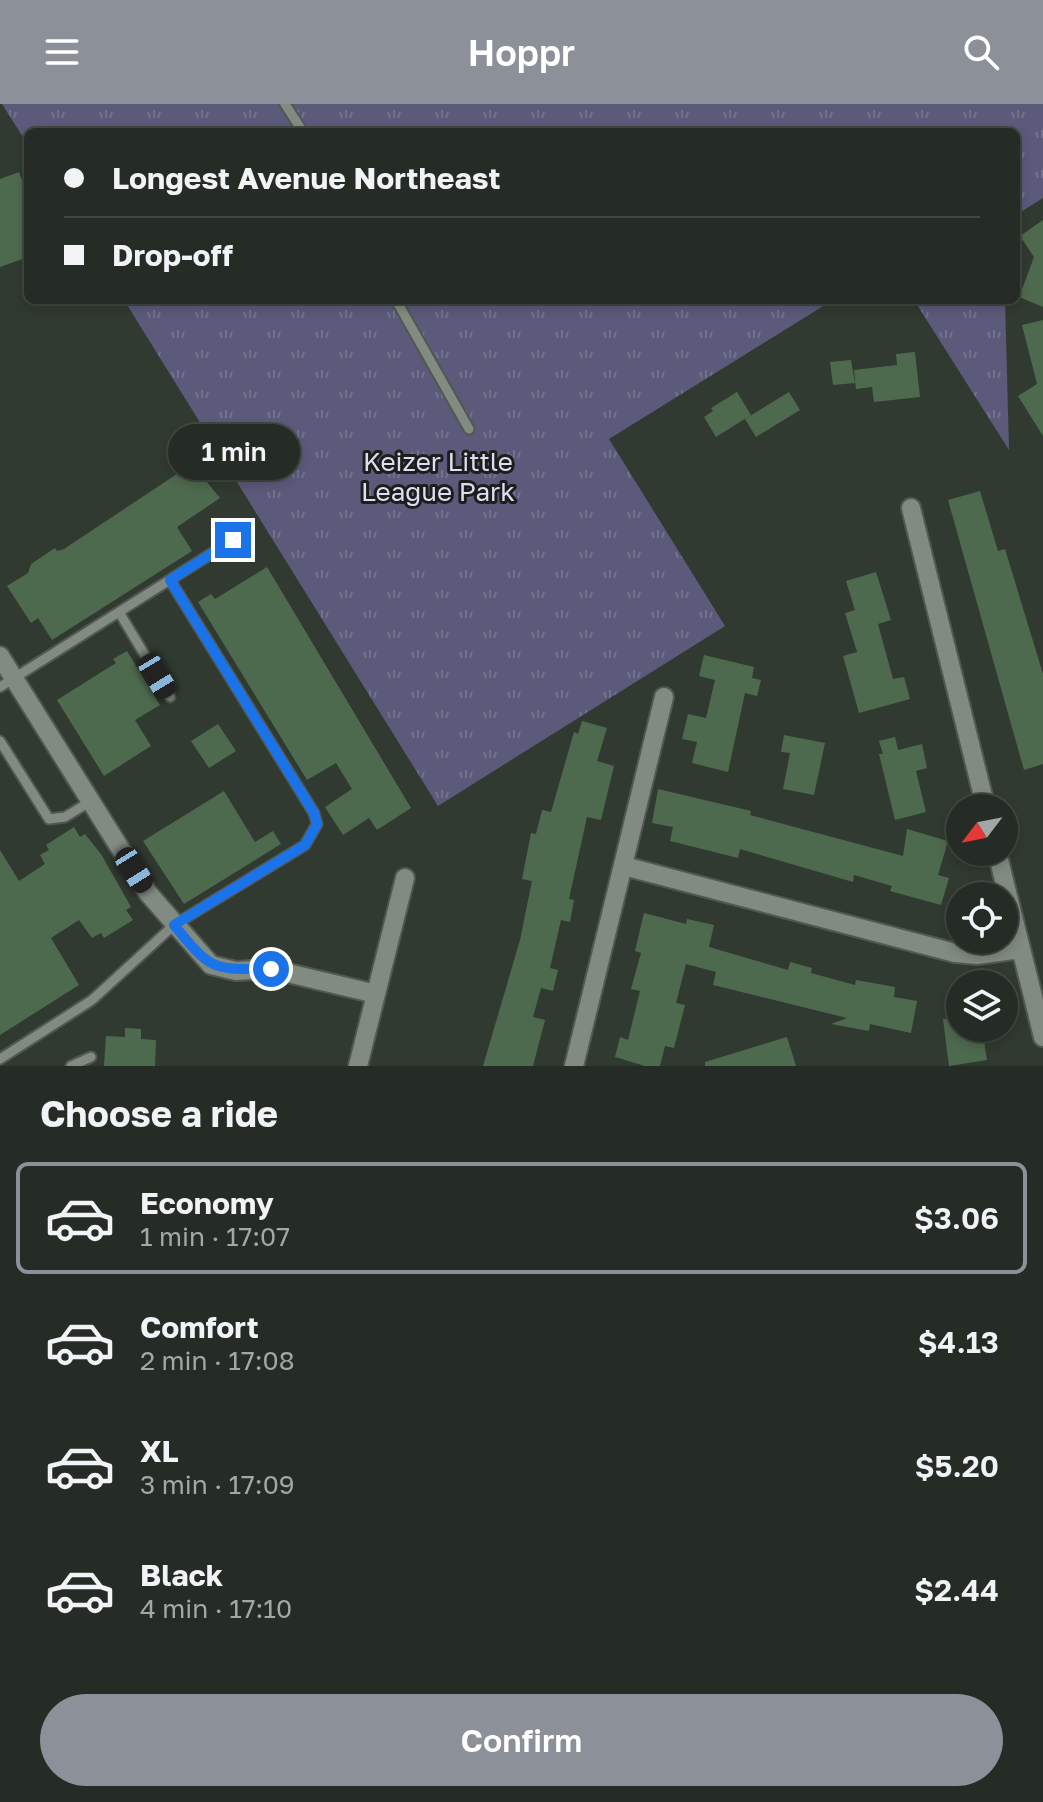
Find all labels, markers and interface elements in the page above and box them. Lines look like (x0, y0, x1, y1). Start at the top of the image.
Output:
icon: menu (40, 30, 84, 74)
icon: search (959, 30, 1003, 74)
text: Hoppr (468, 31, 575, 74)
text: Longest Avenue Northeast (112, 160, 501, 196)
text: Drop-off (112, 237, 233, 273)
callout: 1 min (167, 424, 299, 480)
text: 1 min (201, 436, 267, 467)
park label: Keizer Little League Park (361, 446, 515, 507)
route end (215, 522, 251, 558)
car (134, 649, 180, 703)
north arrow (946, 794, 1018, 866)
map controls (946, 794, 1018, 1042)
car (111, 843, 157, 897)
button: locate (946, 882, 1018, 954)
route start (253, 951, 289, 987)
button: layers (946, 970, 1018, 1042)
text: Choose a ride (40, 1092, 278, 1135)
icon: car (44, 1182, 116, 1254)
text: Economy (140, 1185, 274, 1221)
text: $3.06 (914, 1200, 999, 1236)
text: 1 min · 17:07 (140, 1221, 290, 1252)
icon: car (44, 1306, 116, 1378)
text: Comfort (140, 1309, 259, 1345)
text: $4.13 (918, 1324, 999, 1360)
text: 2 min · 17:08 (140, 1345, 295, 1376)
icon: car (44, 1430, 116, 1502)
text: XL (140, 1433, 179, 1469)
text: $5.20 (915, 1448, 999, 1484)
text: 3 min · 17:09 (140, 1469, 295, 1500)
icon: car (44, 1554, 116, 1626)
text: Black (140, 1557, 223, 1593)
text: $2.44 (914, 1572, 999, 1608)
text: 4 min · 17:10 (140, 1593, 292, 1624)
button: Confirm (40, 1694, 1003, 1786)

